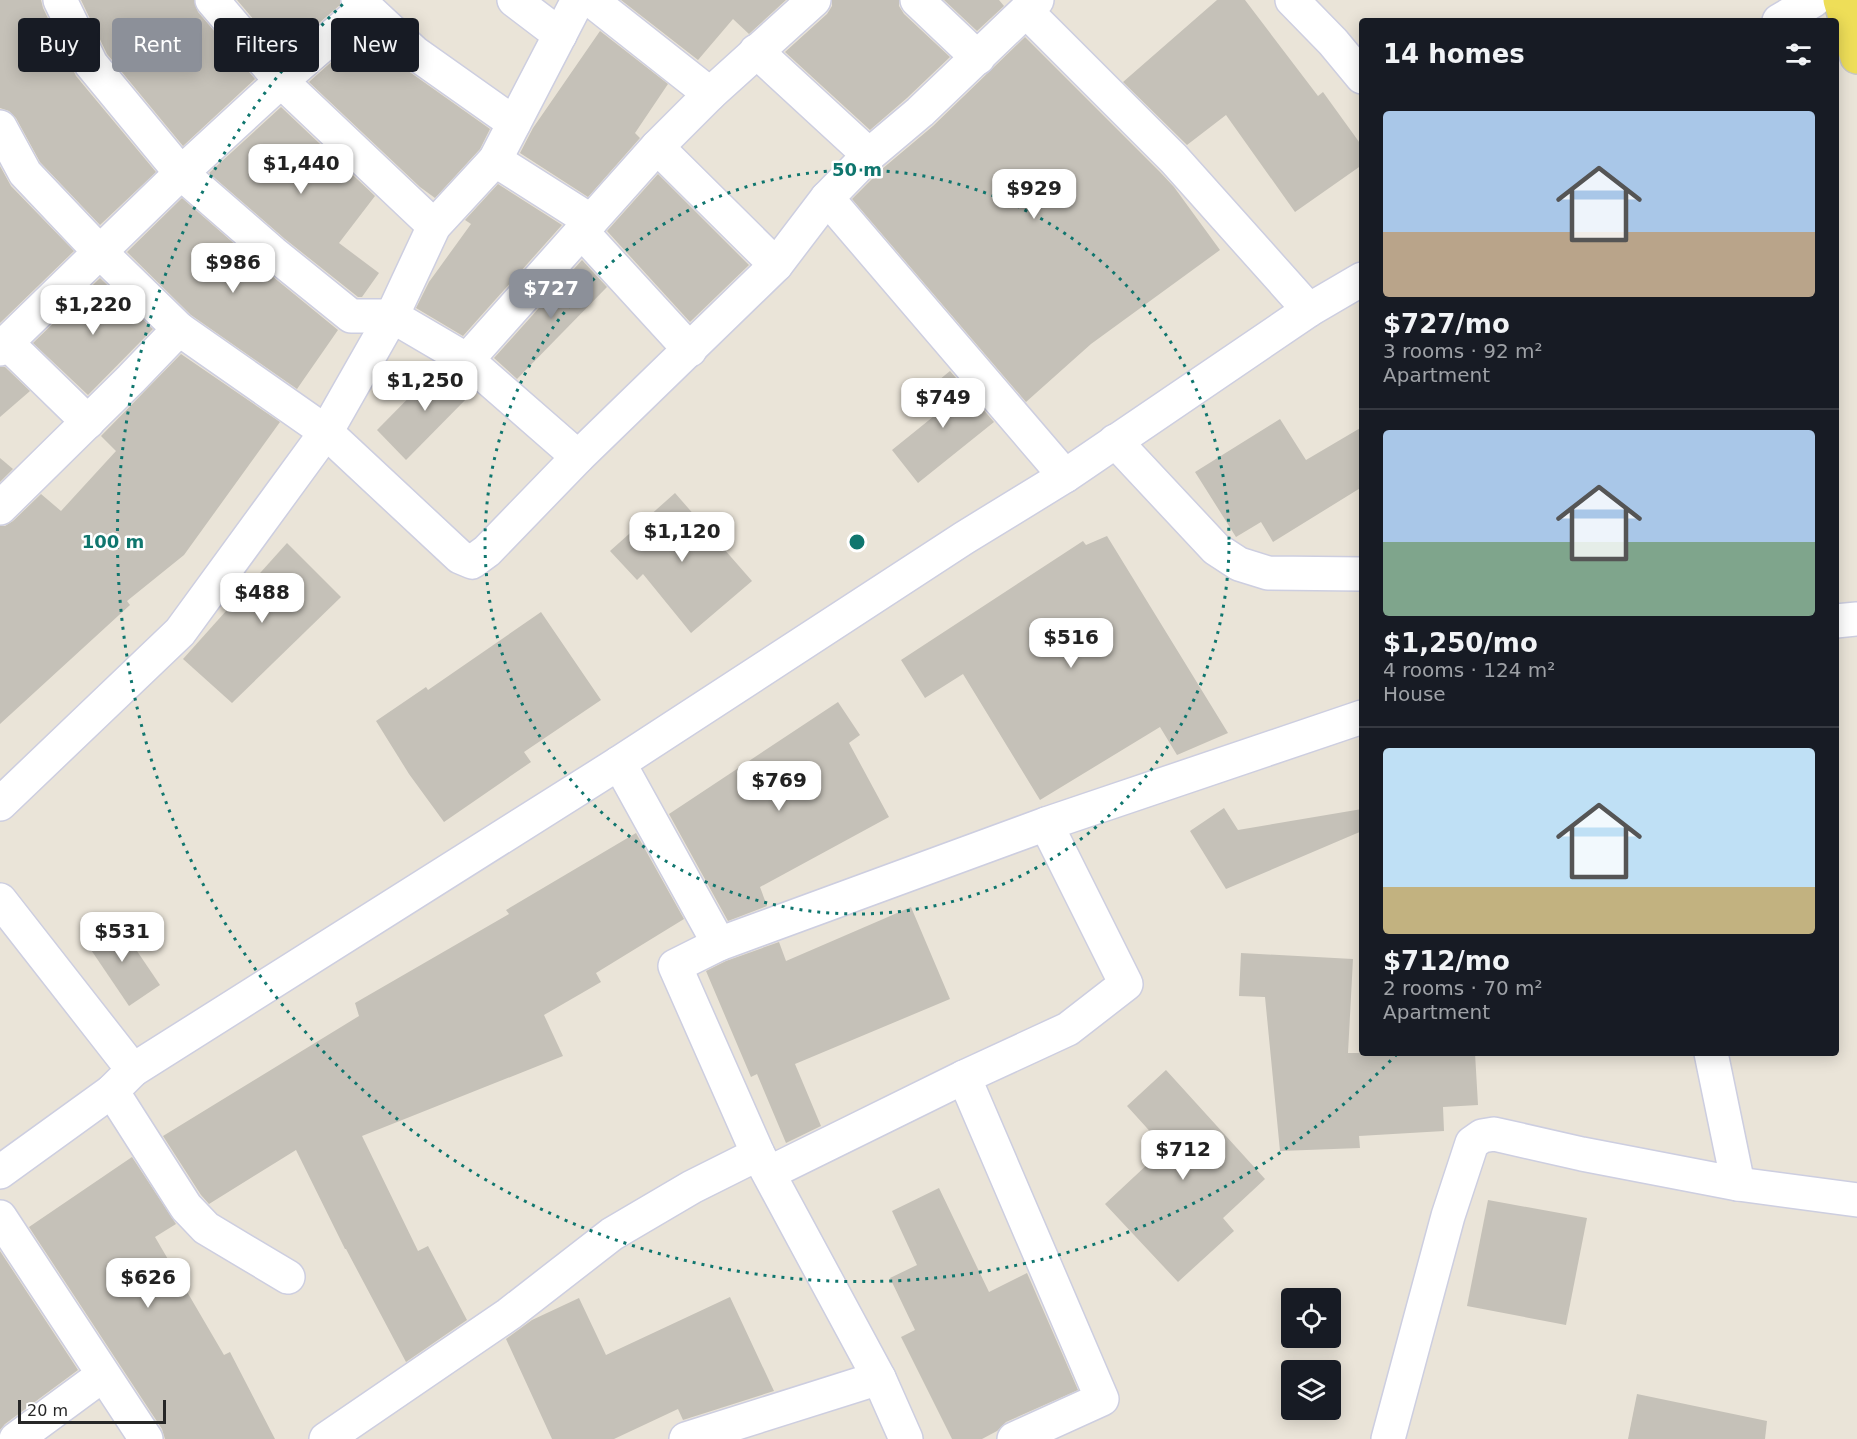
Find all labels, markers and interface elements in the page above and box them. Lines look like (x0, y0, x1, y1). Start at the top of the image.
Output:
chip: Buy (18, 18, 100, 72)
chip: Rent (112, 18, 202, 72)
chip: Filters (214, 18, 319, 72)
chip: New (331, 18, 419, 72)
icon: filters (1782, 38, 1815, 71)
text: 14 homes (1383, 39, 1525, 69)
pin: $1,440 (252, 144, 350, 195)
icon: home (1545, 150, 1653, 258)
text: $1,440 (262, 151, 340, 175)
text: 50 m (832, 159, 882, 180)
pin: $929 (998, 169, 1070, 220)
text: $929 (1006, 176, 1062, 200)
pin: $986 (197, 243, 269, 294)
text: $986 (205, 250, 261, 274)
pin: $727 (515, 269, 587, 320)
text: $727 (523, 276, 579, 300)
pin: $1,220 (44, 285, 142, 336)
text: $1,220 (54, 292, 132, 316)
text: $727/mo (1383, 309, 1510, 339)
text: 3 rooms · 92 m² (1383, 339, 1543, 363)
pin: $1,250 (376, 361, 474, 412)
text: Apartment (1383, 363, 1490, 387)
text: $1,250 (386, 368, 464, 392)
pin: $749 (907, 378, 979, 429)
text: $749 (915, 385, 971, 409)
icon: home (1545, 469, 1653, 577)
pin: $1,120 (633, 512, 731, 563)
text: $1,120 (643, 519, 721, 543)
text: 100 m (82, 531, 144, 552)
centre of rings (847, 532, 867, 552)
pin: $488 (226, 573, 298, 624)
text: $488 (234, 580, 290, 604)
pin: $516 (1035, 618, 1107, 669)
text: $516 (1043, 625, 1099, 649)
text: $1,250/mo (1383, 628, 1538, 658)
text: 4 rooms · 124 m² (1383, 658, 1555, 682)
text: House (1383, 682, 1446, 706)
pin: $769 (743, 761, 815, 812)
text: $769 (751, 768, 807, 792)
icon: home (1545, 787, 1653, 895)
pin: $531 (86, 912, 158, 963)
text: $531 (94, 919, 150, 943)
text: $712/mo (1383, 946, 1510, 976)
text: 2 rooms · 70 m² (1383, 976, 1543, 1000)
text: Apartment (1383, 1000, 1490, 1024)
pin: $712 (1147, 1130, 1219, 1181)
text: $712 (1155, 1137, 1211, 1161)
pin: $626 (112, 1258, 184, 1309)
text: $626 (120, 1265, 176, 1289)
map controls (1281, 1288, 1341, 1420)
button: locate (1281, 1288, 1341, 1348)
button: layers (1281, 1360, 1341, 1420)
scale bar (18, 1397, 166, 1424)
text: 20 m (27, 1401, 68, 1420)

